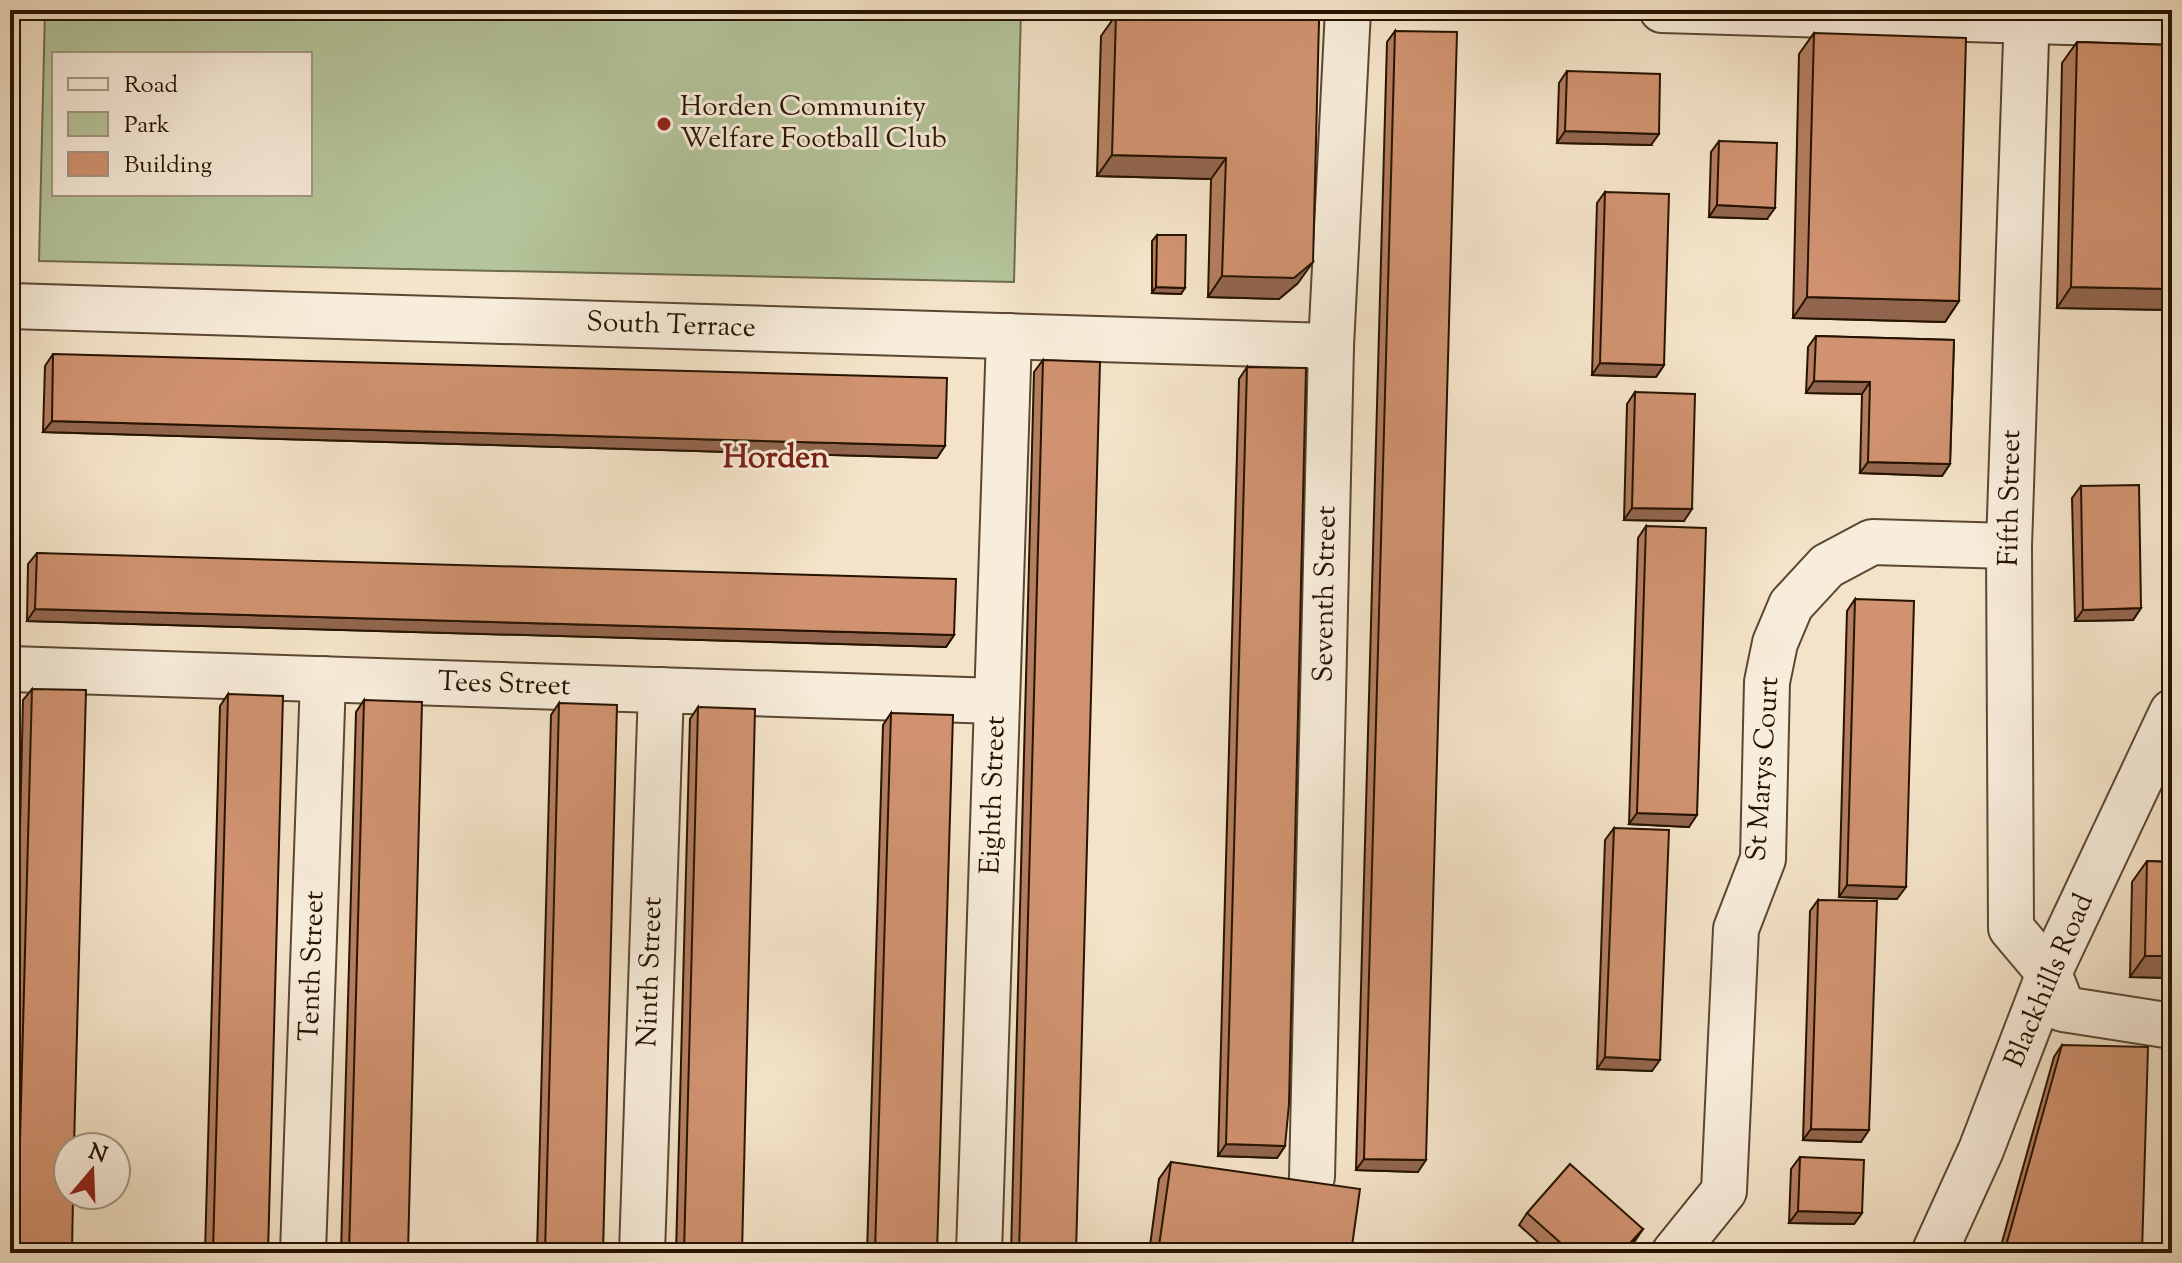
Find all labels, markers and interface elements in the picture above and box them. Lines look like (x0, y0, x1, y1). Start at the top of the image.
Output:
legend (52, 52, 312, 196)
text: Road (124, 69, 178, 103)
place label: Horden Community Welfare Football Club (680, 88, 947, 160)
text: Park (124, 109, 170, 143)
marker: Horden Community Welfare Football Club (655, 115, 673, 133)
text: Building (124, 149, 213, 183)
street label: South Terrace (586, 303, 756, 349)
street label: Fifth Street (1990, 429, 2032, 567)
district label: Horden (723, 436, 829, 482)
street label: Seventh Street (1304, 505, 1348, 683)
street label: Tees Street (437, 663, 571, 707)
street label: St Marys Court (1738, 675, 1790, 863)
street label: Eighth Street (971, 715, 1017, 875)
street label: Blackhills Road (1995, 888, 2105, 1074)
street label: Tenth Street (290, 890, 336, 1042)
street label: Ninth Street (628, 896, 674, 1048)
north arrow (52, 1131, 132, 1211)
text: N (84, 1137, 111, 1173)

